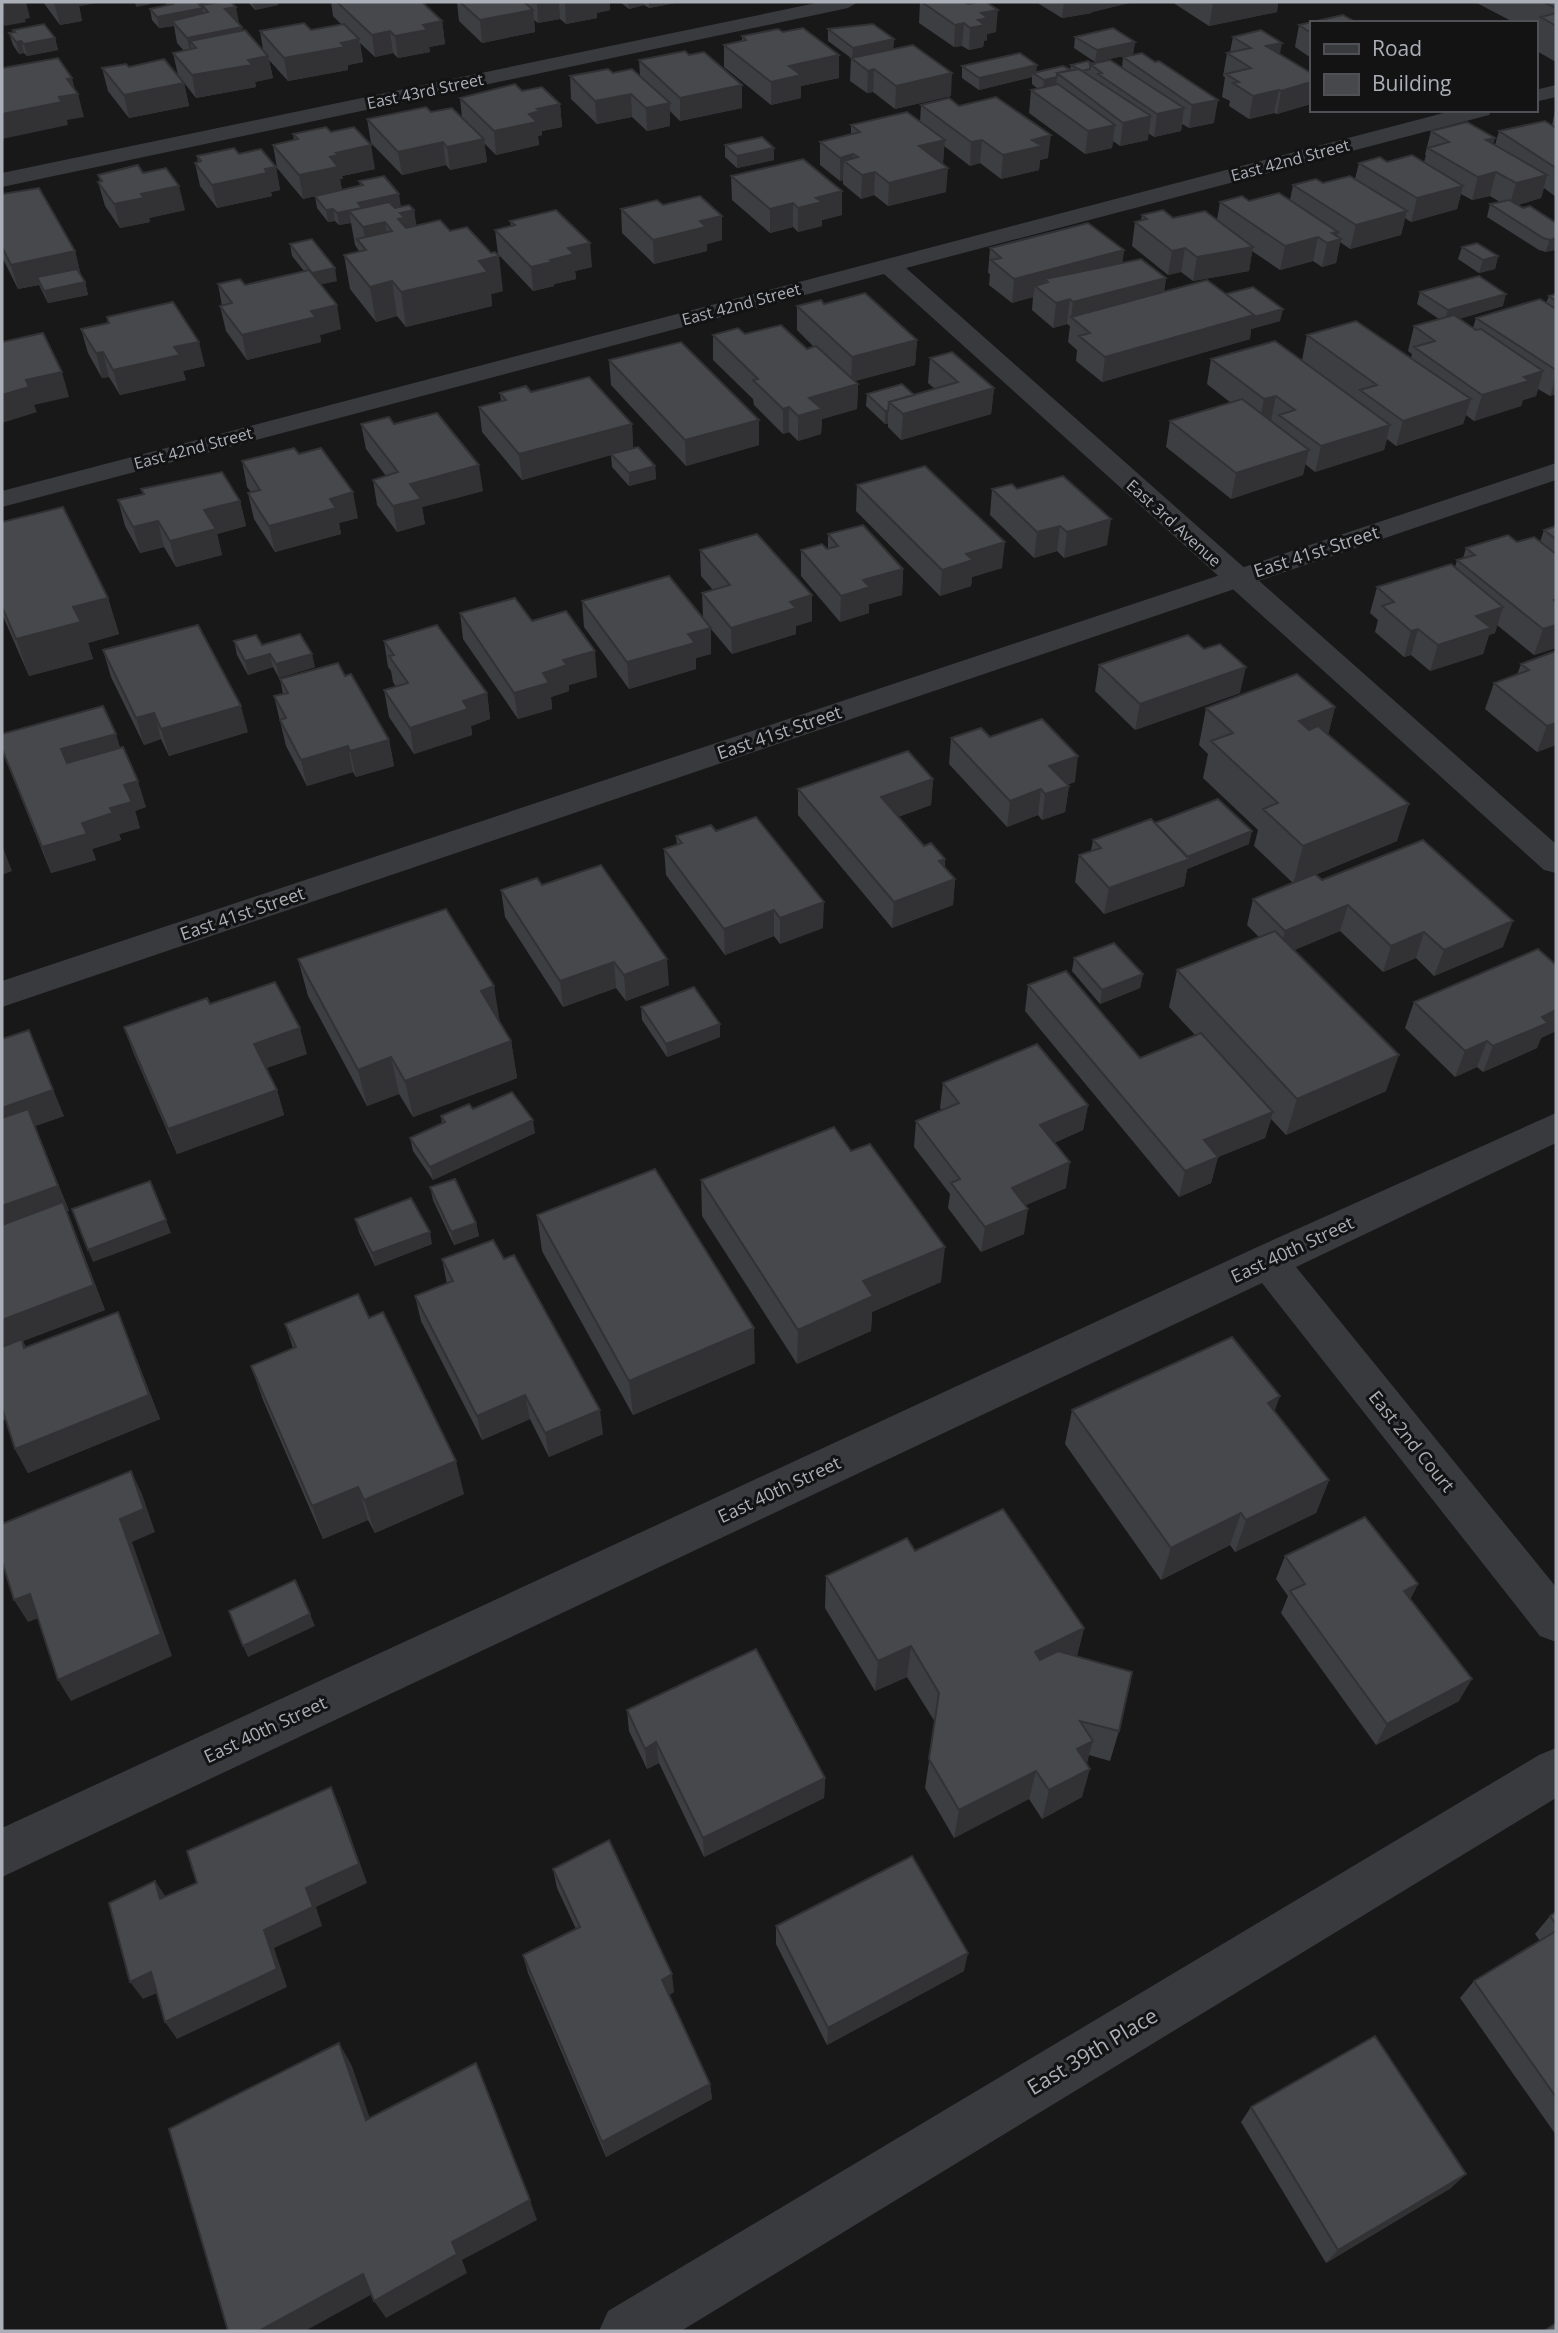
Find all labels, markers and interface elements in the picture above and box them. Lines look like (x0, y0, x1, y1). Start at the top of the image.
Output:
legend (1310, 21, 1537, 112)
text: Road (1372, 34, 1422, 62)
street label: East 43rd Street (365, 68, 486, 114)
text: Building (1372, 69, 1451, 97)
street label: East 42nd Street (1228, 134, 1352, 186)
street label: East 42nd Street (679, 278, 803, 330)
street label: East 42nd Street (131, 422, 255, 474)
street label: East 3rd Avenue (1122, 474, 1226, 572)
street label: East 41st Street (1250, 519, 1382, 583)
street label: East 41st Street (714, 699, 844, 765)
street label: East 41st Street (177, 880, 307, 946)
street label: East 40th Street (1227, 1210, 1357, 1288)
street label: East 2nd Court (1364, 1385, 1460, 1497)
street label: East 40th Street (714, 1450, 844, 1528)
street label: East 40th Street (200, 1690, 330, 1768)
street label: East 39th Place (1022, 2001, 1162, 2101)

